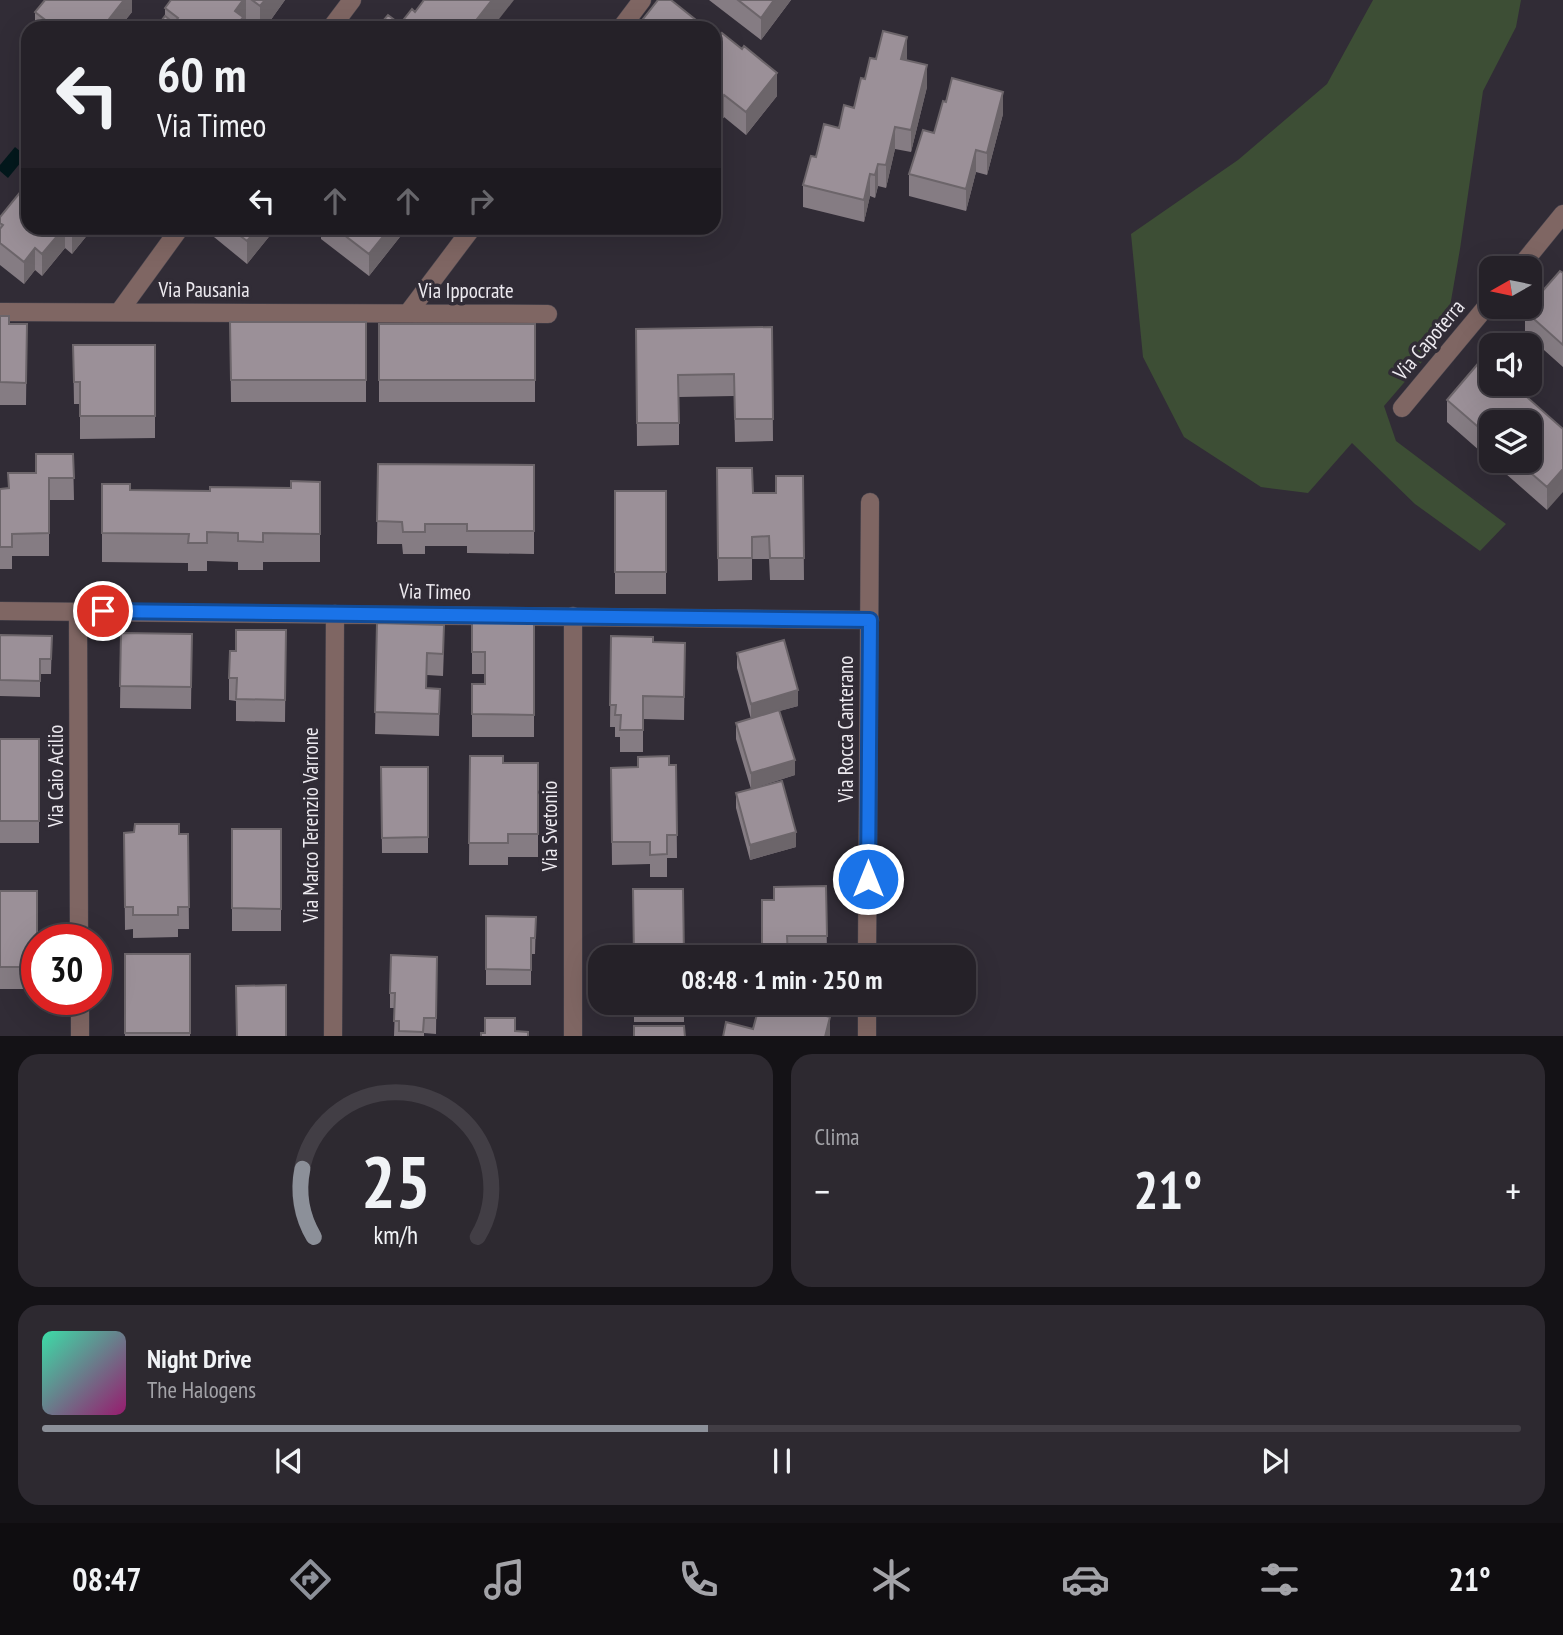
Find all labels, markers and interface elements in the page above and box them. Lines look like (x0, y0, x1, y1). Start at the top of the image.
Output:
text: 60 m (157, 42, 246, 106)
icon: left (42, 49, 133, 140)
text: Via Timeo (157, 104, 266, 146)
icon: left (243, 182, 281, 220)
icon: ahead (316, 182, 354, 220)
icon: ahead (389, 182, 427, 220)
icon: right (462, 182, 500, 220)
north arrow (1479, 256, 1542, 318)
map controls (1479, 256, 1542, 473)
street label: Via Pausania (157, 276, 250, 303)
street label: Via Ippocrate (417, 277, 514, 304)
street label: Via Capoterra (1386, 294, 1470, 386)
button: sound (1479, 333, 1542, 396)
button: layers (1479, 410, 1542, 473)
street label: Via Timeo (398, 577, 471, 606)
pin (73, 581, 133, 641)
icon: arrive (84, 592, 122, 630)
street label: Via Rocca Canterano (832, 656, 859, 803)
street label: Via Caio Acilio (42, 725, 69, 828)
street label: Via Marco Terenzio Varrone (297, 727, 324, 924)
street label: Via Svetonio (536, 781, 563, 872)
position arrow (831, 842, 905, 916)
speed limit sign: 30 (21, 924, 112, 1015)
text: 08:48 · 1 min · 250 m (682, 963, 882, 996)
text: Clima (815, 1122, 860, 1151)
text: 25 (360, 1133, 430, 1227)
text: 21° (1133, 1156, 1202, 1223)
text: − (815, 1166, 830, 1215)
text: + (1505, 1166, 1521, 1215)
text: km/h (373, 1218, 417, 1250)
text: Night Drive (147, 1342, 252, 1375)
text: The Halogens (147, 1375, 256, 1404)
icon: previous (270, 1442, 308, 1480)
icon: pause (763, 1442, 801, 1480)
icon: next (1256, 1442, 1294, 1480)
icon: directions (286, 1555, 335, 1604)
icon: music (480, 1555, 529, 1604)
icon: phone (674, 1555, 723, 1604)
icon: climate (867, 1555, 916, 1604)
icon: car (1061, 1555, 1110, 1604)
icon: filters (1255, 1555, 1304, 1604)
text: 08:47 (72, 1558, 142, 1600)
text: 21° (1448, 1558, 1491, 1600)

